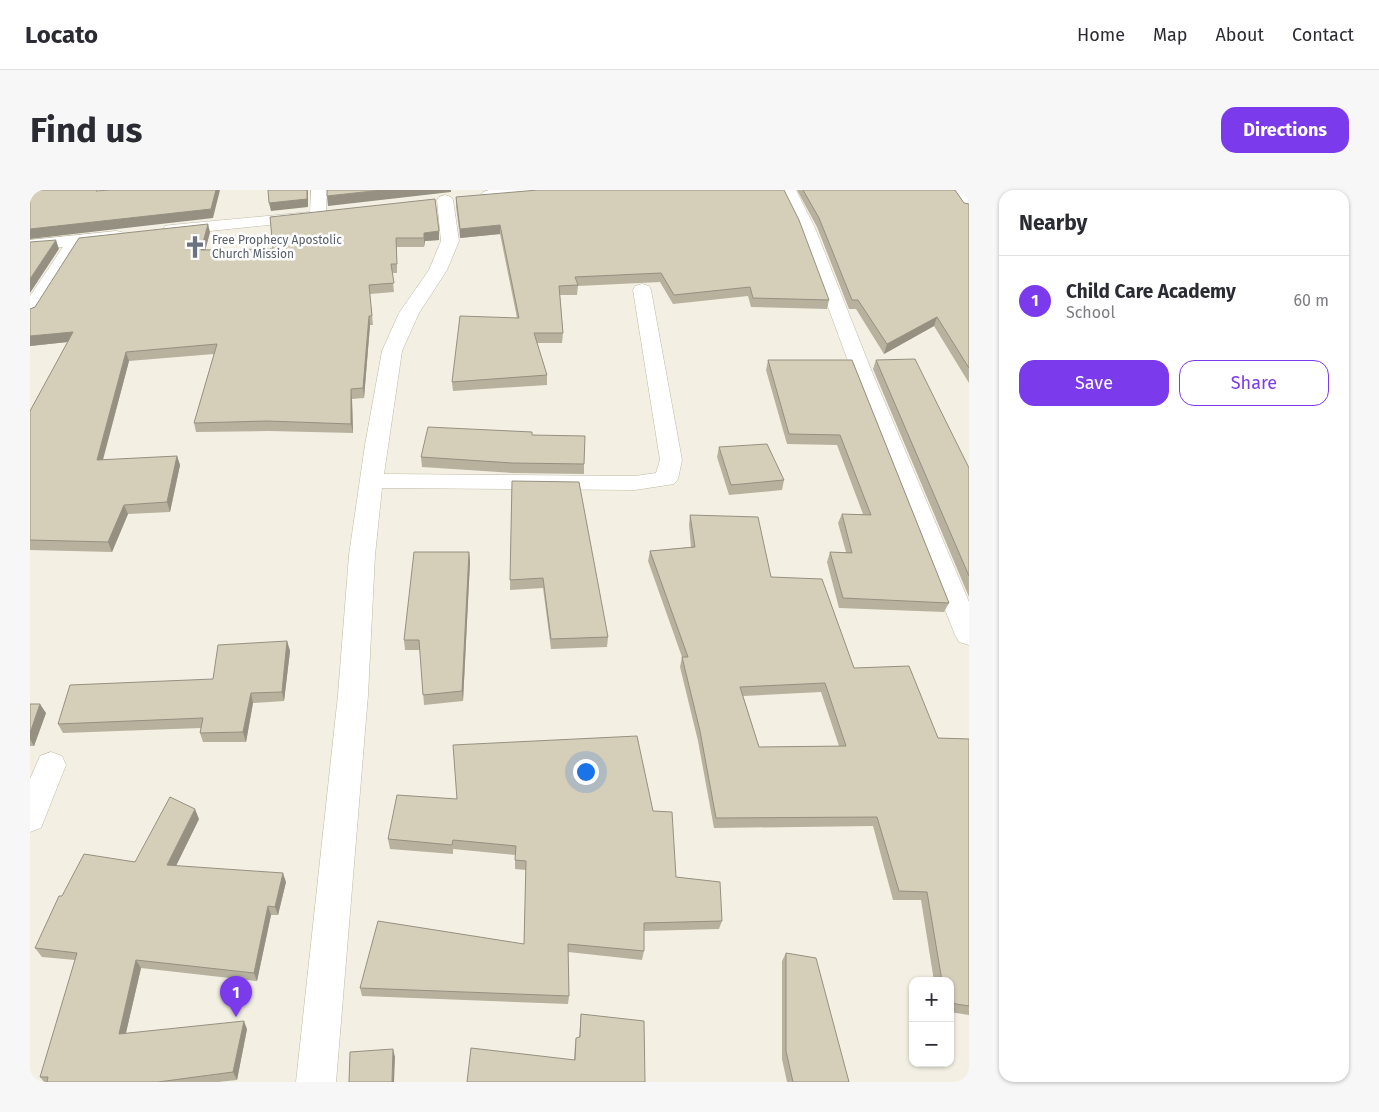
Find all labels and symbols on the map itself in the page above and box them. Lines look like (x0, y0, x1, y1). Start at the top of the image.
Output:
place label: Free Prophecy Apostolic Church Mission (212, 233, 342, 261)
church icon: Free Prophecy Apostolic Church Mission (182, 234, 208, 260)
your location (573, 759, 599, 785)
pin: 1 (220, 976, 252, 1017)

